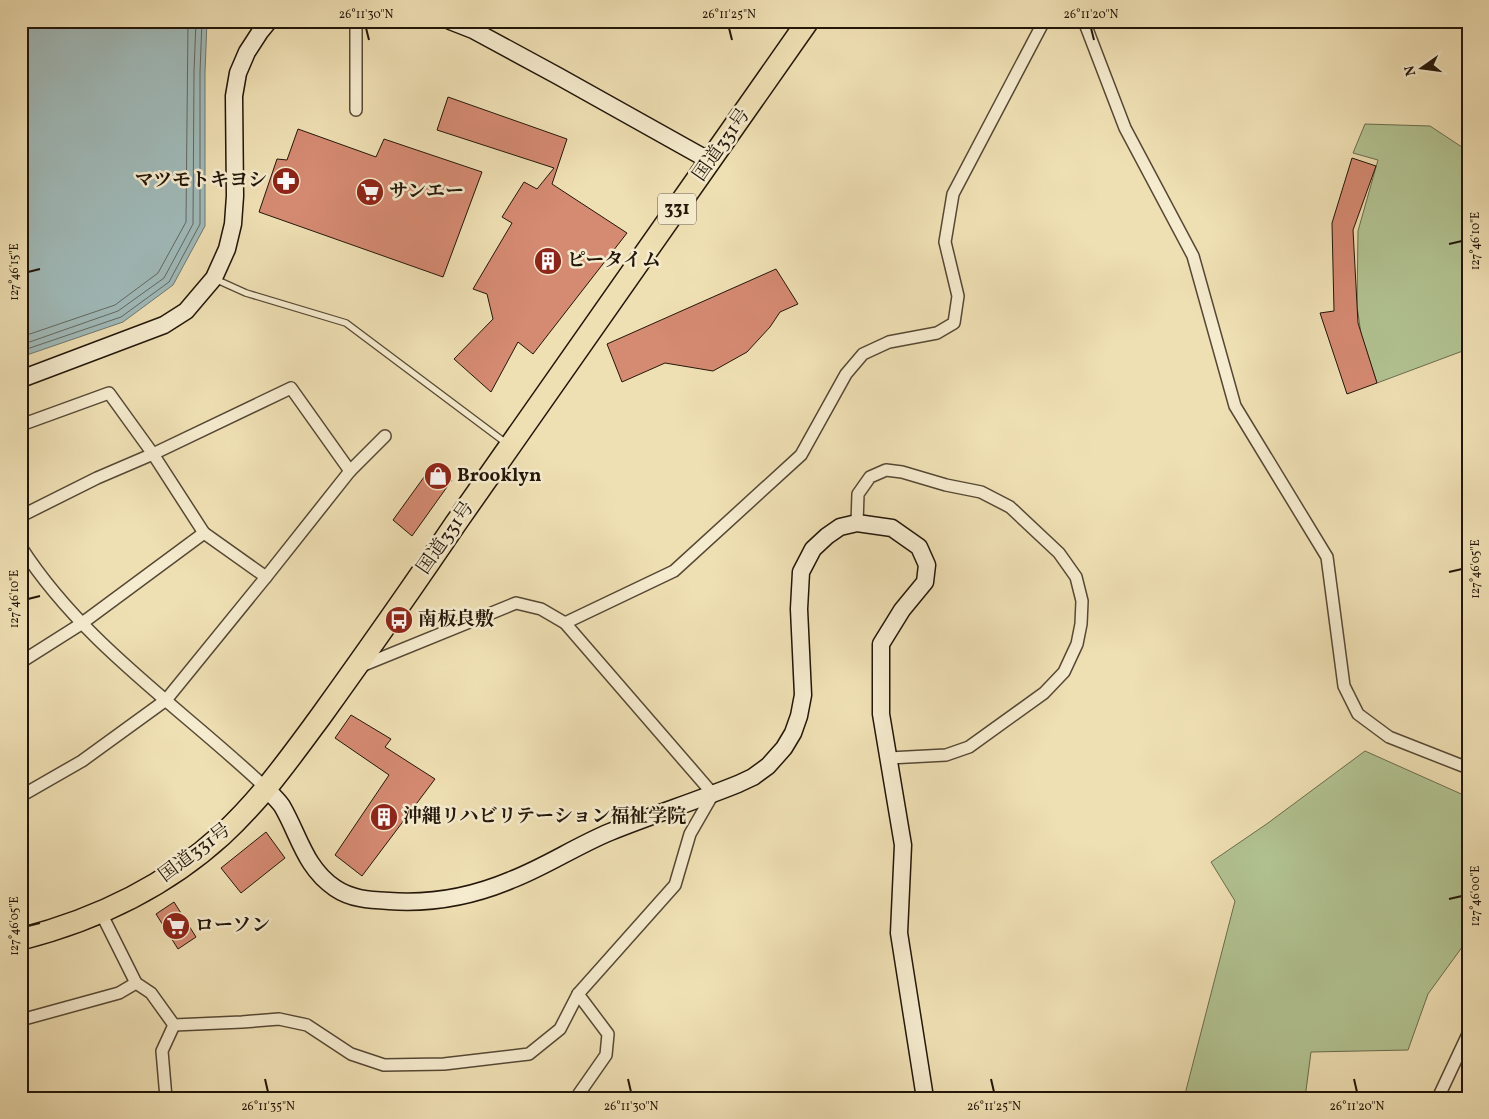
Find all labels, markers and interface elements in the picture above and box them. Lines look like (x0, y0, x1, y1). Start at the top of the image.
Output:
text: 26°11'30"N (339, 7, 393, 23)
text: 26°11'25"N (702, 7, 756, 23)
text: 26°11'20"N (1064, 7, 1119, 23)
north arrow (1396, 42, 1446, 92)
text: N (1400, 64, 1421, 78)
street label: 国道331号 (687, 103, 757, 187)
pharmacy icon: マツモトキヨシ (271, 166, 301, 196)
place label: マツモトキヨシ (135, 168, 267, 194)
supermarket icon: サンエー (355, 177, 385, 207)
place label: サンエー (389, 179, 464, 205)
road number: 331 (658, 193, 696, 224)
text: 127°46'10"E (1468, 212, 1484, 270)
text: 127°46'15"E (7, 243, 23, 301)
building icon: ピータイム (533, 246, 563, 276)
place label: ピータイム (567, 248, 661, 274)
shop icon: Brooklyn (423, 461, 453, 491)
place label: Brooklyn (457, 463, 542, 489)
street label: 国道331号 (411, 496, 481, 580)
text: 127°46'05"E (1468, 539, 1484, 599)
text: 127°46'10"E (7, 570, 23, 628)
bus stop icon: 南板良敷 (384, 605, 414, 635)
place label: 南板良敷 (418, 607, 494, 633)
building icon: 沖縄リハビリテーション福祉学院 (369, 802, 399, 832)
place label: 沖縄リハビリテーション福祉学院 (403, 804, 686, 830)
street label: 国道331号 (154, 817, 236, 889)
text: 127°46'00"E (1468, 865, 1484, 927)
text: 127°46'05"E (7, 896, 23, 956)
supermarket icon: ローソン (161, 911, 191, 941)
place label: ローソン (195, 913, 270, 939)
text: 26°11'35"N (241, 1099, 295, 1115)
text: 26°11'30"N (604, 1099, 658, 1115)
text: 26°11'25"N (967, 1099, 1021, 1115)
text: 26°11'20"N (1330, 1099, 1385, 1115)

